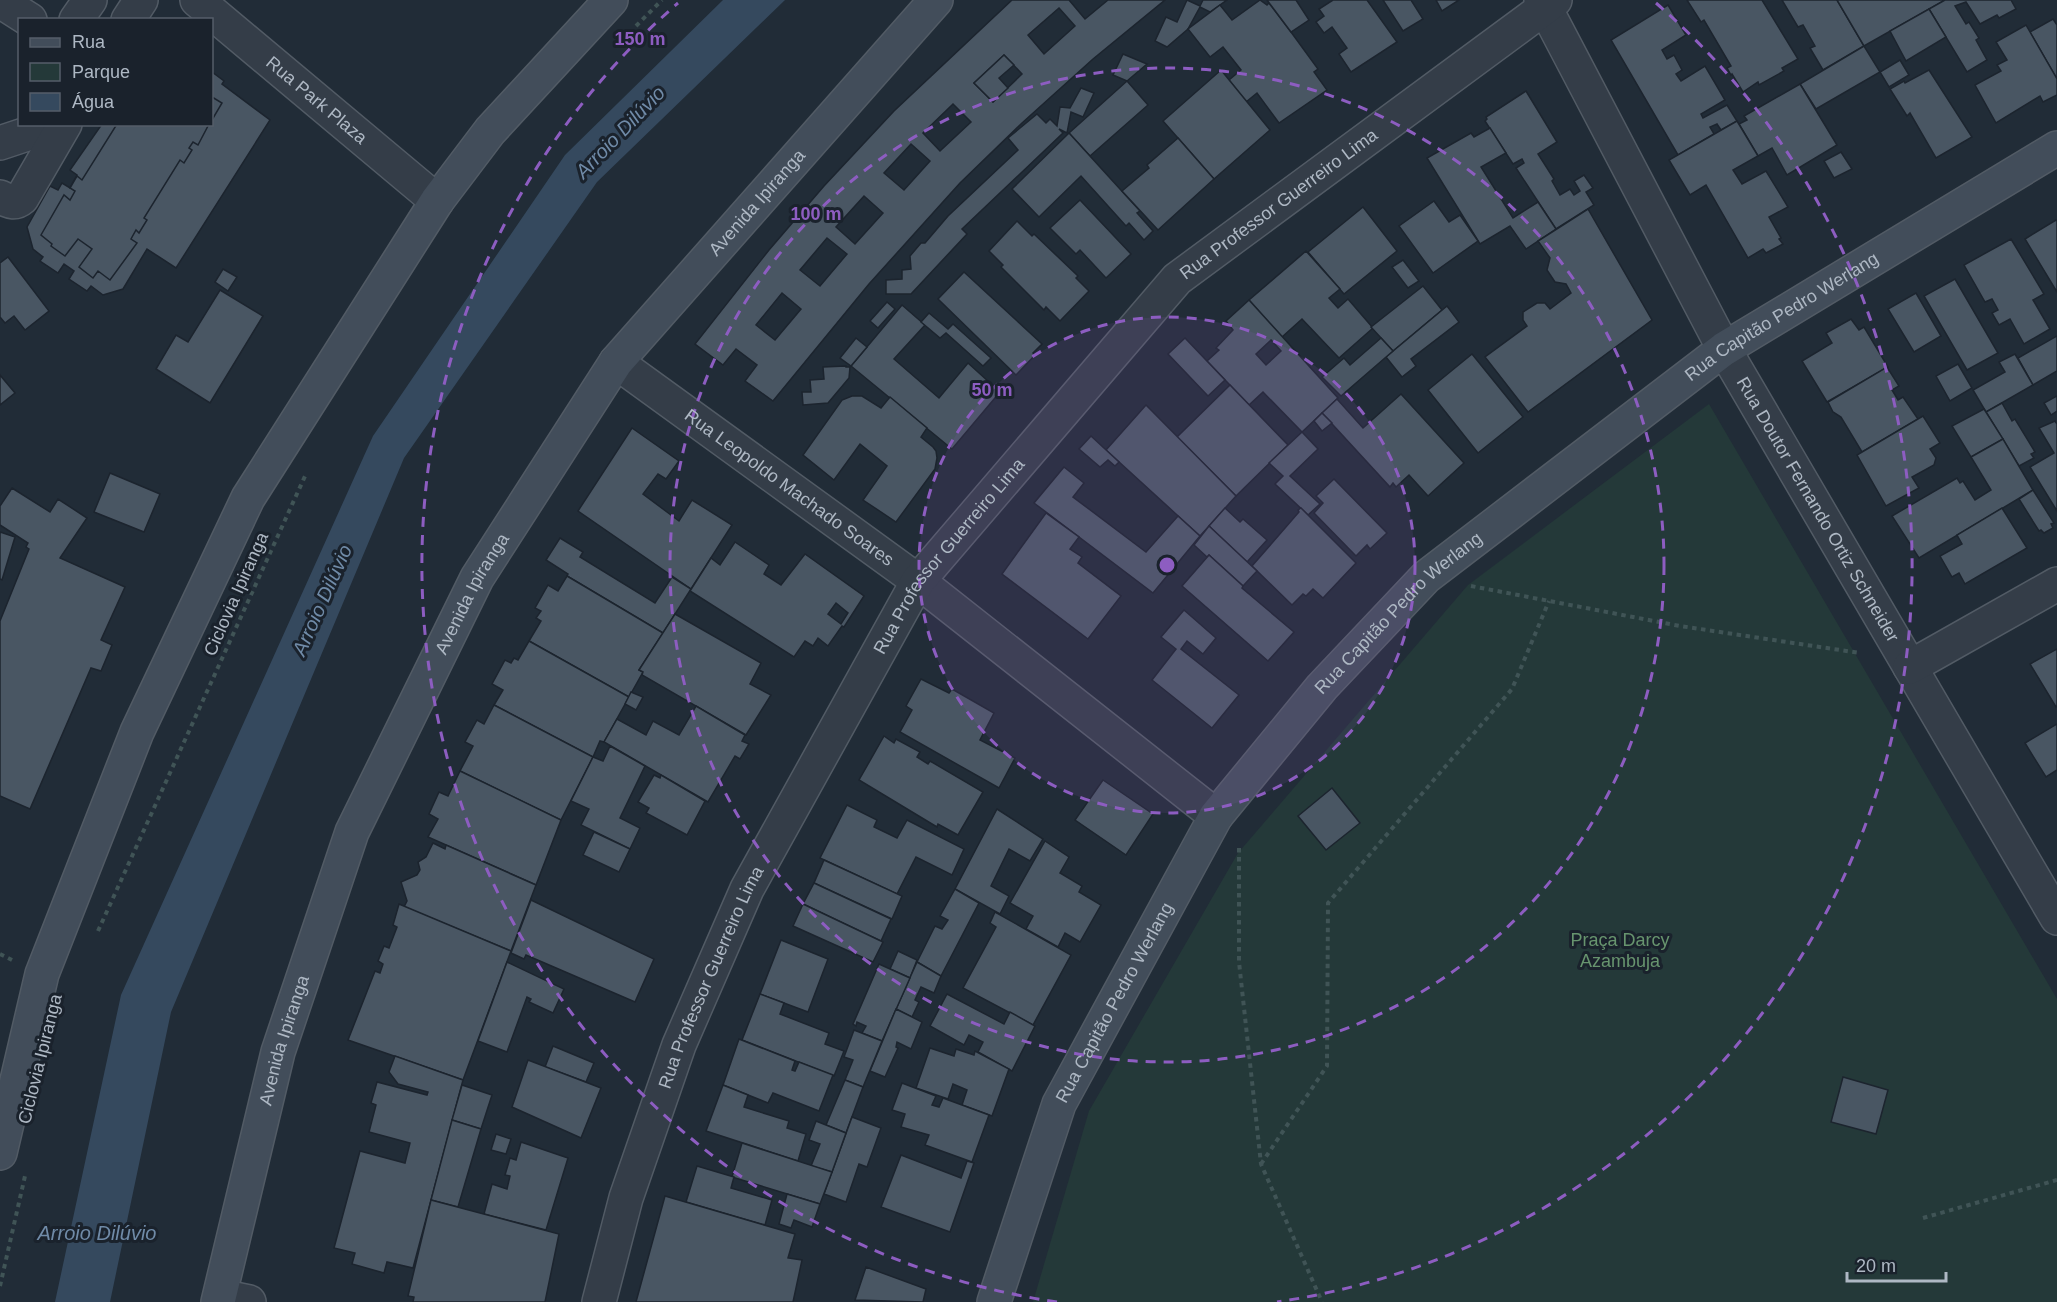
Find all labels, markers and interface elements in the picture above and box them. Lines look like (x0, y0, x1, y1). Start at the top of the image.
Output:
legend (18, 18, 213, 126)
text: 150 m (614, 29, 666, 49)
text: Rua (72, 32, 106, 52)
street label: Rua Park Plaza (262, 52, 372, 149)
text: Parque (72, 62, 130, 82)
water label: Arroio Dilúvio (570, 82, 669, 183)
text: Água (72, 92, 115, 112)
street label: Rua Professor Guerreiro Lima (1176, 124, 1382, 283)
street label: Avenida Ipiranga (705, 145, 810, 260)
text: 100 m (790, 204, 842, 224)
street label: Rua Capitão Pedro Werlang (1681, 248, 1882, 385)
street label: Rua Doutor Fernando Ortiz Schneider (1733, 374, 1903, 645)
text: 50 m (971, 380, 1013, 400)
street label: Rua Leopoldo Machado Soares (681, 405, 898, 570)
street label: Rua Professor Guerreiro Lima (869, 454, 1029, 658)
street label: Ciclovia Ipiranga (200, 528, 273, 659)
street label: Rua Capitão Pedro Werlang (1311, 528, 1486, 698)
street label: Avenida Ipiranga (431, 529, 514, 658)
water label: Arroio Dilúvio (287, 541, 356, 660)
centre of rings (1157, 555, 1177, 575)
street label: Rua Professor Guerreiro Lima (655, 862, 768, 1091)
street label: Rua Capitão Pedro Werlang (1052, 899, 1177, 1106)
park label: Praça Darcy Azambuja (1570, 930, 1670, 971)
street label: Avenida Ipiranga (256, 972, 313, 1107)
street label: Ciclovia Ipiranga (14, 991, 66, 1126)
water label: Arroio Dilúvio (37, 1222, 156, 1244)
scale bar (1847, 1245, 1946, 1283)
text: 20 m (1856, 1256, 1896, 1276)

